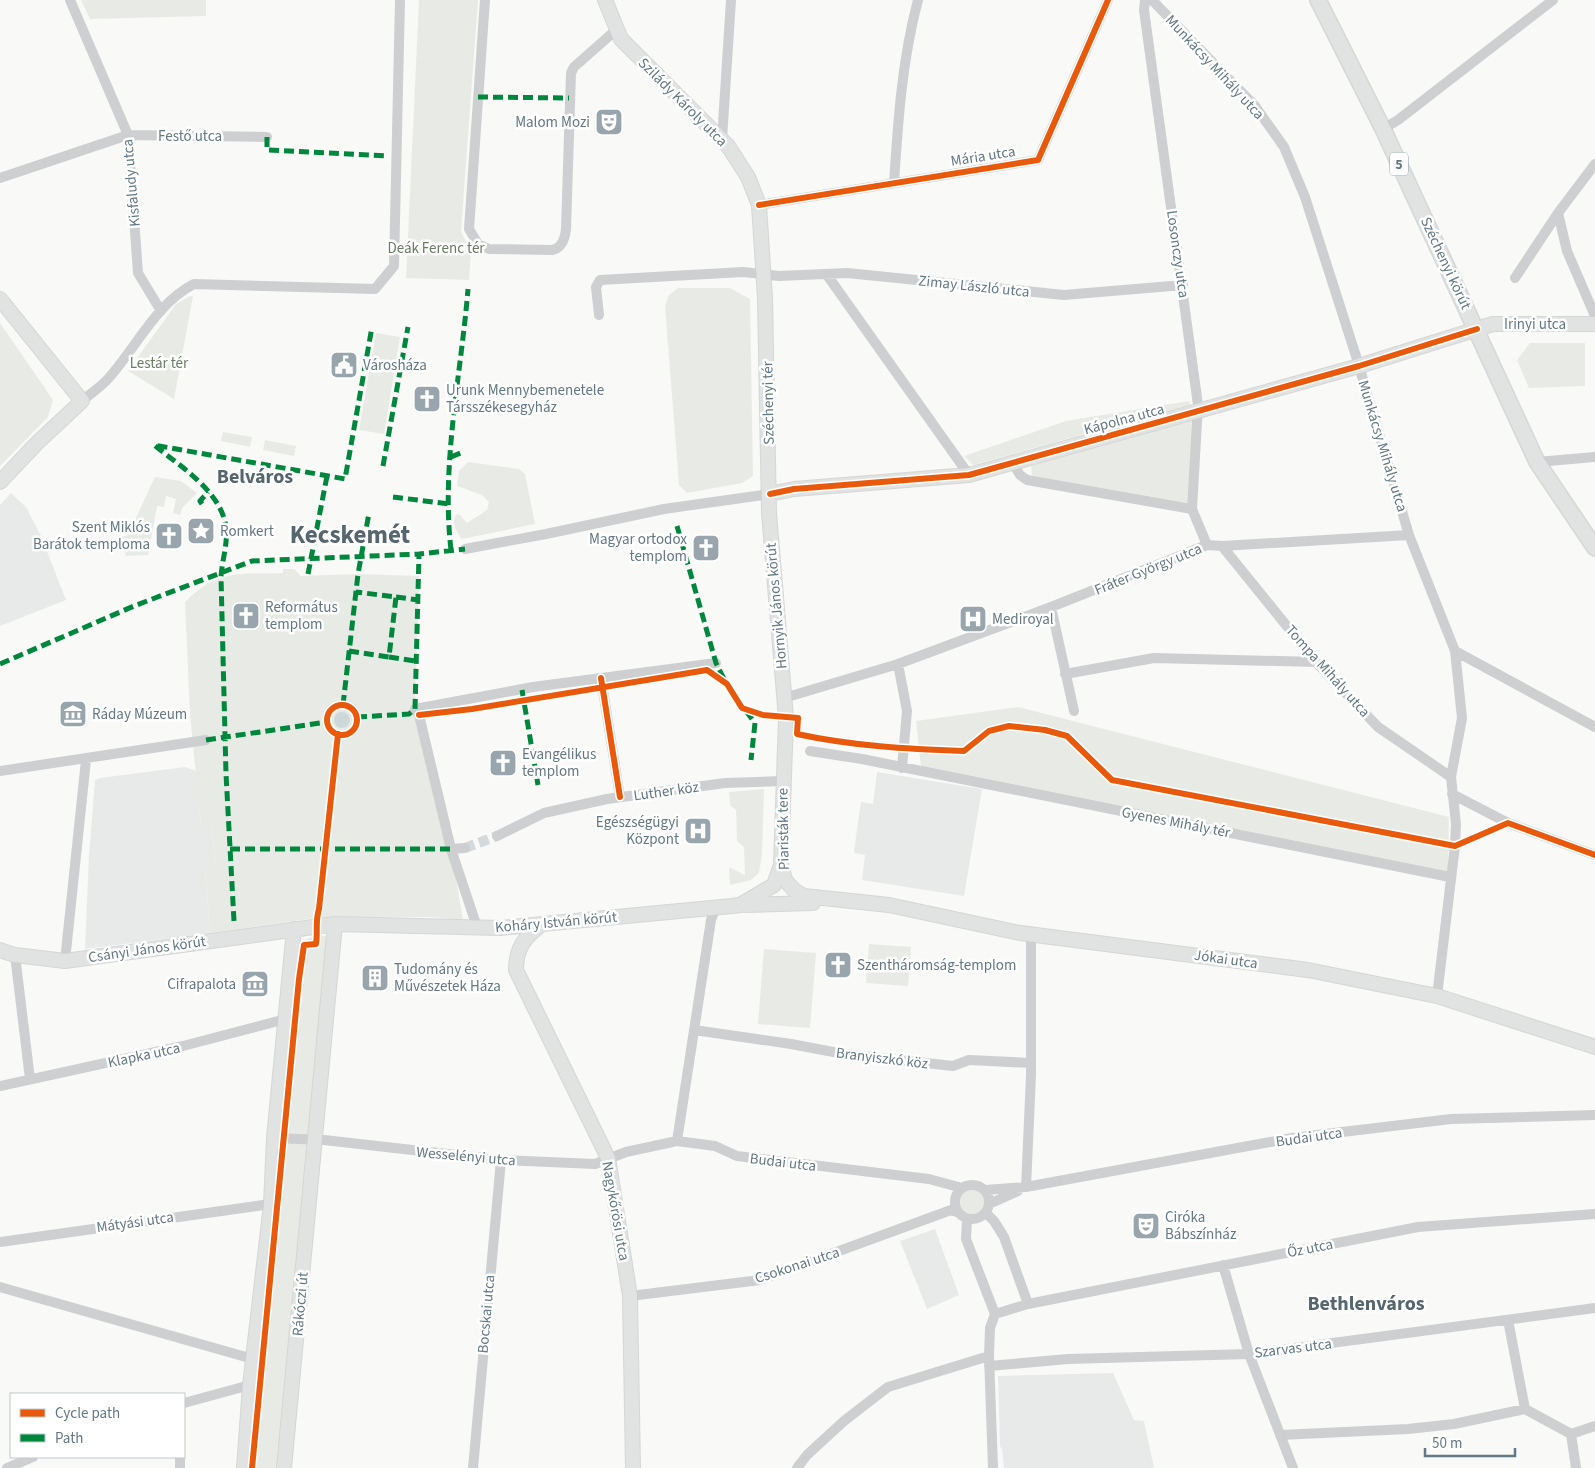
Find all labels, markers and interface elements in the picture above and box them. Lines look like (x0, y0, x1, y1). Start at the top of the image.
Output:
street label: Munkácsy Mihály utca (1160, 10, 1269, 124)
street label: Szilády Károly utca (633, 53, 732, 152)
theatre icon: Malom Mozi (594, 107, 624, 137)
place label: Malom Mozi (515, 112, 590, 133)
street label: Festő utca (158, 126, 222, 147)
street label: Kisfaludy utca (117, 138, 146, 228)
street label: Mária utca (949, 141, 1017, 172)
road number: 5 (1390, 152, 1408, 175)
street label: Losonczy utca (1161, 209, 1194, 299)
street label: Széchenyi körút (1415, 214, 1476, 313)
park label: Deák Ferenc tér (387, 238, 485, 259)
street label: Zimay László utca (917, 270, 1030, 303)
street label: Irinyi utca (1504, 314, 1566, 335)
public building icon: Városháza (329, 350, 359, 380)
park label: Lestár tér (130, 353, 189, 374)
place label: Városháza (363, 355, 427, 376)
street label: Széchenyi tér (757, 360, 780, 445)
street label: Munkácsy Mihály utca (1353, 378, 1413, 515)
place label: Urunk Mennybemenetele Társszékesegyház (446, 380, 604, 418)
church icon: Urunk Mennybemenetele Társszékesegyház (412, 384, 442, 414)
street label: Kápolna utca (1082, 399, 1167, 440)
district label: Belváros (217, 463, 293, 491)
place icon: Romkert (186, 516, 216, 546)
place label: Szent Miklós Barátok temploma (33, 517, 150, 555)
district label: Kecskemét (290, 517, 411, 553)
church icon: Szent Miklós Barátok temploma (154, 521, 184, 551)
place label: Romkert (220, 521, 274, 542)
place label: Magyar ortodox templom (589, 529, 687, 567)
church icon: Magyar ortodox templom (691, 533, 721, 563)
street label: Fráter György utca (1091, 538, 1205, 601)
street label: Hornyik János körút (761, 542, 792, 670)
place label: Református templom (265, 597, 338, 635)
church icon: Református templom (231, 601, 261, 631)
hospital icon: Mediroyal (958, 604, 988, 634)
place label: Mediroyal (992, 609, 1054, 630)
street label: Tompa Mihály utca (1280, 621, 1375, 722)
museum icon: Ráday Múzeum (58, 699, 88, 729)
place label: Ráday Múzeum (92, 704, 187, 725)
place label: Evangélikus templom (522, 744, 596, 782)
church icon: Evangélikus templom (488, 748, 518, 778)
street label: Luther köz (632, 777, 700, 806)
street label: Piaristák tere (772, 788, 795, 870)
street label: Gyenes Mihály tér (1120, 802, 1233, 843)
place label: Egészségügyi Központ (596, 812, 679, 850)
hospital icon: Egészségügyi Központ (683, 816, 713, 846)
street label: Koháry István körút (494, 907, 618, 938)
street label: Csányi János körút (87, 931, 207, 968)
street label: Jókai utca (1193, 945, 1259, 974)
church icon: Szentháromság-templom (823, 950, 853, 980)
place label: Szentháromság-templom (857, 955, 1016, 976)
place label: Tudomány és Művészetek Háza (394, 959, 501, 997)
building icon: Tudomány és Művészetek Háza (360, 963, 390, 993)
museum icon: Cifrapalota (240, 969, 270, 999)
place label: Cifrapalota (167, 974, 236, 995)
street label: Klapka utca (106, 1038, 182, 1073)
street label: Branyiszkó köz (835, 1042, 929, 1075)
street label: Budai utca (1275, 1122, 1344, 1153)
street label: Wesselényi utca (415, 1142, 517, 1171)
street label: Budai utca (748, 1148, 817, 1177)
street label: Nagykőrösi utca (596, 1160, 635, 1263)
street label: Mátyási utca (95, 1207, 175, 1238)
place label: Ciróka Bábszínház (1165, 1207, 1236, 1245)
theatre icon: Ciróka Bábszínház (1131, 1211, 1161, 1241)
street label: Őz utca (1285, 1234, 1335, 1263)
street label: Csokonai utca (752, 1242, 842, 1289)
street label: Rákóczi út (287, 1271, 314, 1337)
street label: Bocskai utca (473, 1274, 500, 1354)
district label: Bethlenváros (1307, 1290, 1425, 1318)
street label: Szarvas utca (1253, 1333, 1333, 1364)
legend (10, 1393, 185, 1458)
text: Cycle path (55, 1403, 120, 1424)
scale bar (1425, 1426, 1515, 1458)
text: Path (55, 1428, 83, 1449)
text: 50 m (1432, 1433, 1462, 1454)

